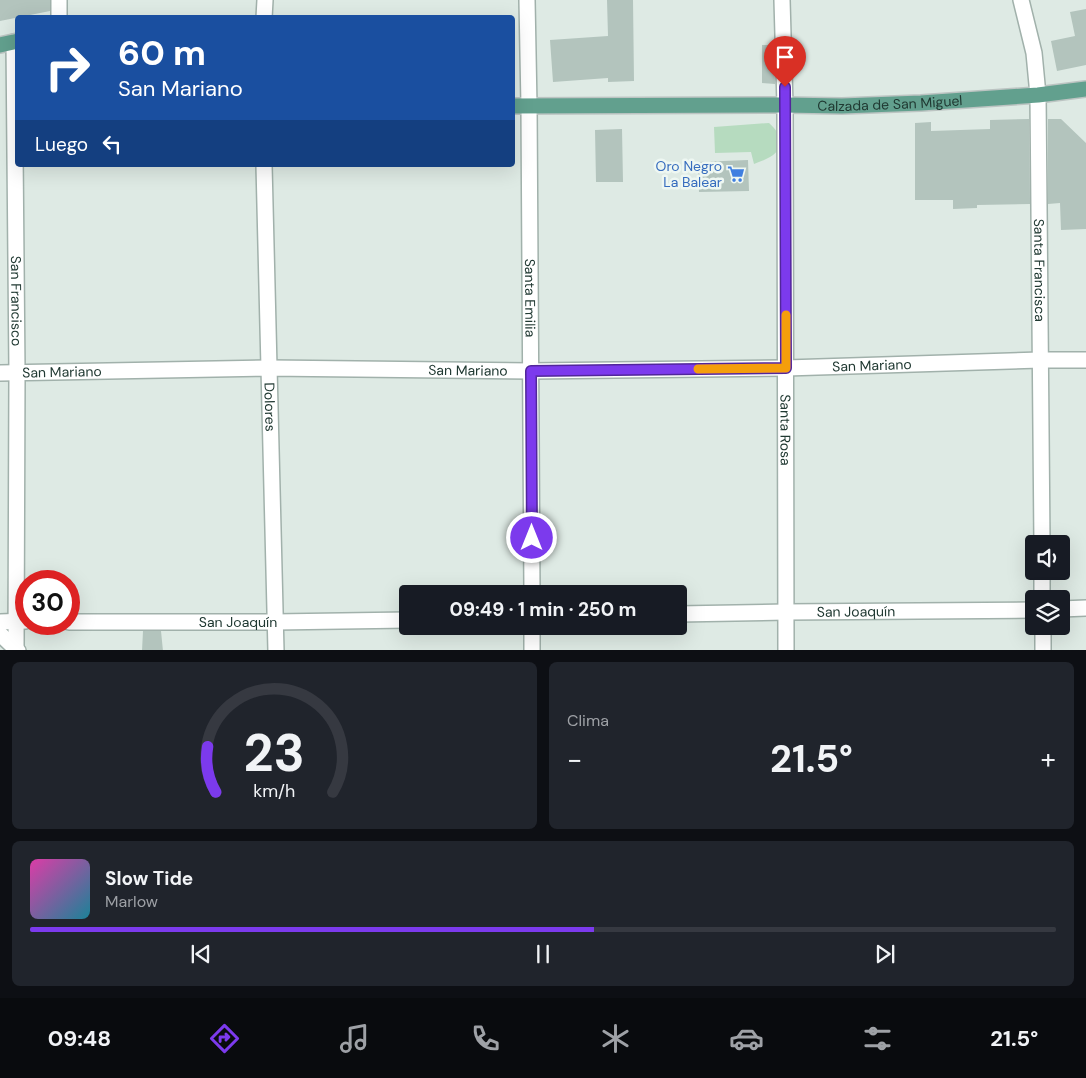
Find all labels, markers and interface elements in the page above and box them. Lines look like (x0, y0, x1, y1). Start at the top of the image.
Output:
text: 60 m (118, 30, 206, 76)
icon: right (35, 35, 100, 100)
pin (764, 36, 806, 87)
icon: arrive (771, 43, 799, 71)
text: San Mariano (118, 74, 243, 103)
street label: Calzada de San Miguel (817, 91, 963, 115)
icon: left (98, 130, 126, 158)
text: Luego (35, 132, 88, 157)
place label: Oro Negro La Balear (656, 157, 722, 191)
supermarket icon: Oro Negro La Balear (726, 164, 746, 184)
street label: Santa Francisca (1030, 219, 1049, 322)
street label: San Francisco (7, 256, 26, 346)
street label: Santa Emilia (521, 259, 539, 337)
street label: San Mariano (832, 355, 912, 376)
street label: San Mariano (428, 361, 508, 380)
street label: San Mariano (22, 362, 102, 382)
street label: Dolores (260, 382, 280, 432)
street label: Santa Rosa (777, 394, 795, 466)
position arrow (505, 511, 557, 563)
map controls (1025, 535, 1070, 635)
button: sound (1025, 535, 1070, 580)
speed limit sign: 30 (15, 570, 80, 635)
button: layers (1025, 590, 1070, 635)
text: 09:49 · 1 min · 250 m (450, 597, 636, 622)
street label: San Joaquín (817, 602, 895, 621)
street label: San Joaquín (199, 613, 277, 631)
text: Clima (567, 710, 609, 731)
text: 23 (244, 719, 305, 787)
text: 21.5° (770, 734, 853, 784)
text: − (567, 741, 582, 778)
text: + (1041, 741, 1056, 778)
text: km/h (253, 779, 296, 803)
text: Slow Tide (105, 866, 193, 891)
text: Marlow (105, 891, 158, 912)
icon: previous (187, 940, 215, 968)
icon: pause (529, 940, 557, 968)
icon: next (871, 940, 899, 968)
icon: directions (207, 1021, 242, 1056)
icon: music (337, 1021, 372, 1056)
icon: phone (468, 1021, 503, 1056)
icon: climate (598, 1021, 633, 1056)
icon: car (729, 1021, 764, 1056)
icon: filters (860, 1021, 895, 1056)
text: 09:48 (48, 1024, 111, 1053)
text: 21.5° (990, 1024, 1038, 1053)

